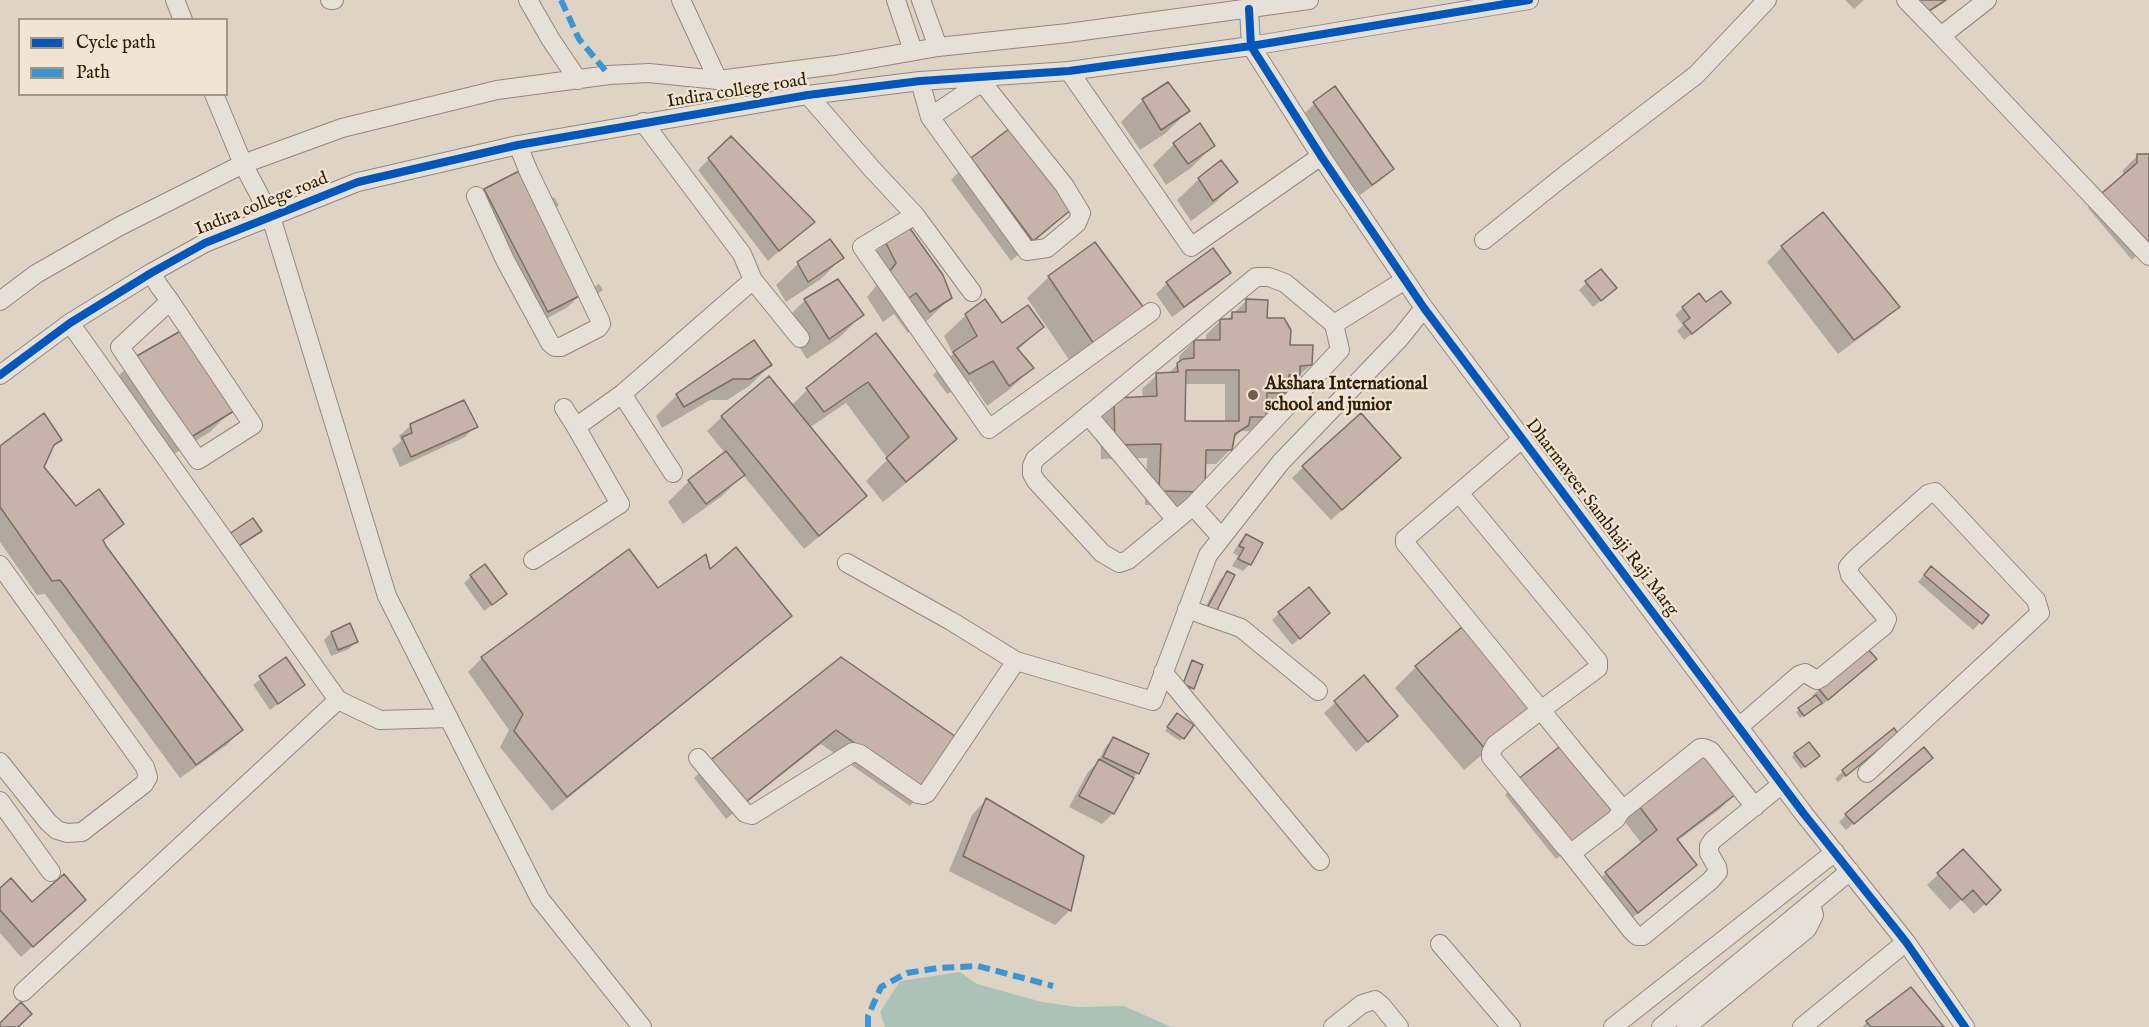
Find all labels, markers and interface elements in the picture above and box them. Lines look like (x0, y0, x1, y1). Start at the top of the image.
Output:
legend (18, 18, 228, 96)
text: Cycle path (76, 32, 156, 55)
text: Path (76, 62, 110, 85)
street label: Indira college road (666, 70, 808, 114)
street label: Indira college road (193, 169, 331, 241)
place label: Akshara International school and junior (1265, 374, 1427, 416)
marker: Akshara International school and junior (1246, 388, 1260, 402)
street label: Dharmaveer Sambhaji Raji Marg (1520, 415, 1682, 621)

